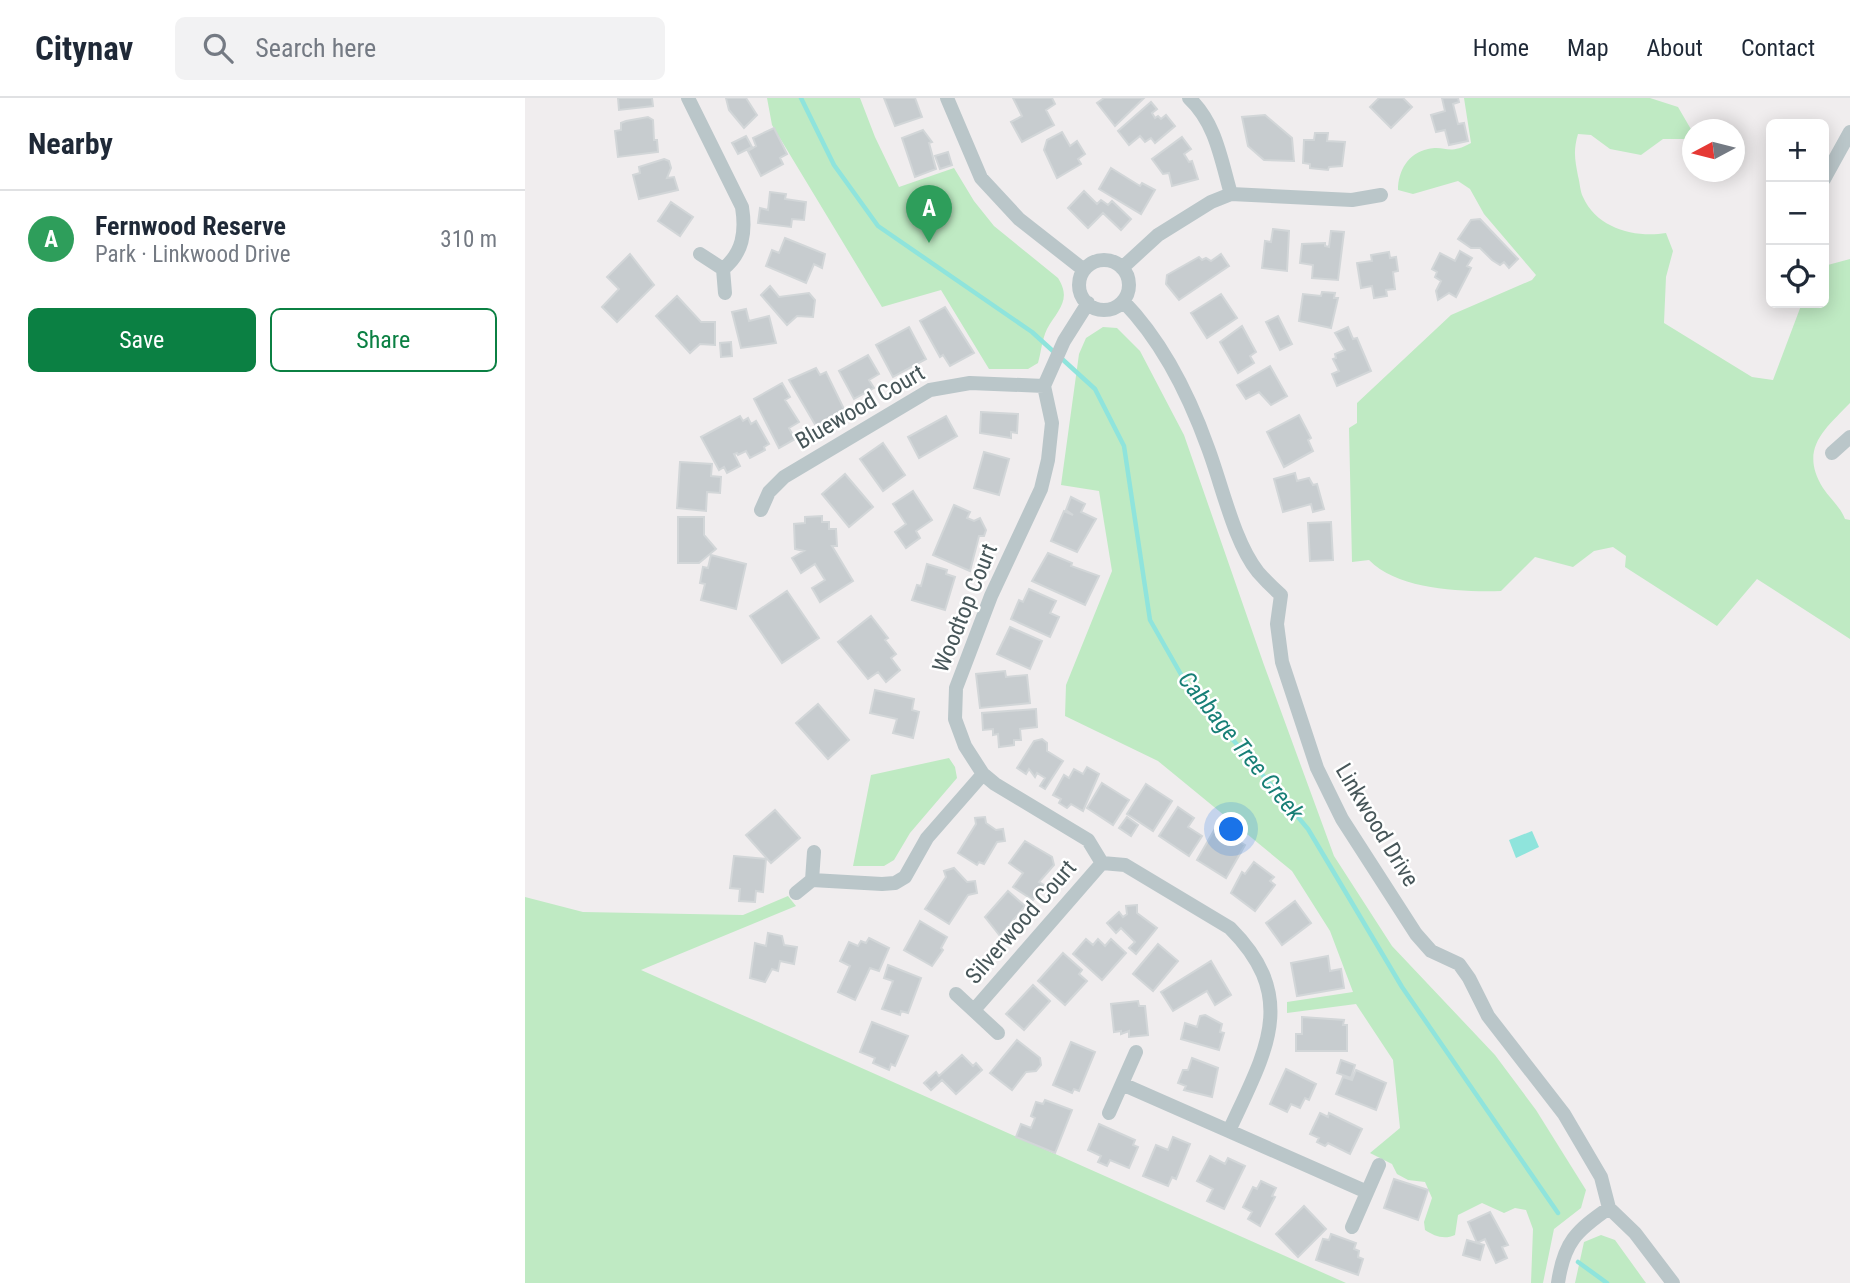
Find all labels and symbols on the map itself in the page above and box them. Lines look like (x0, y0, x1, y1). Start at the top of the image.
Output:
north arrow (1682, 119, 1745, 182)
pin: A (906, 185, 952, 243)
street label: Bluewood Court (791, 359, 929, 455)
street label: Woodtop Court (927, 540, 1003, 676)
water label: Cabbage Tree Creek (1172, 666, 1310, 827)
street label: Linkwood Drive (1330, 759, 1424, 891)
your location (1214, 812, 1248, 846)
street label: Silverwood Court (960, 855, 1082, 989)

